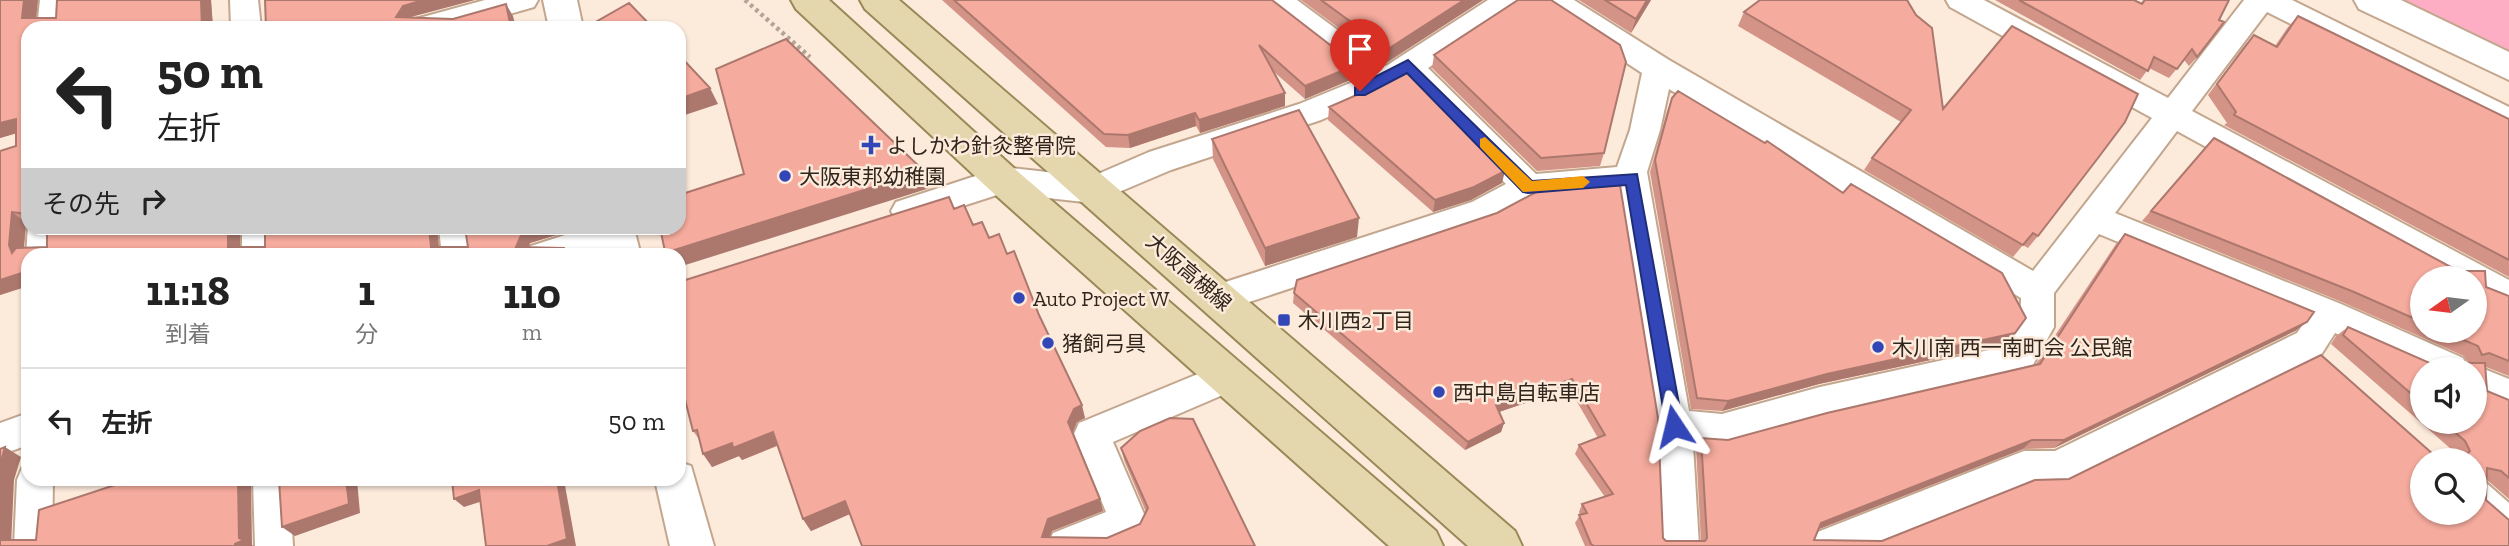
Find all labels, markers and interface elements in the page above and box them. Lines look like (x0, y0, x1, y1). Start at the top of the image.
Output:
pin (1330, 19, 1390, 91)
icon: arrive (1341, 30, 1379, 68)
text: 50 m (157, 42, 263, 101)
icon: left (42, 49, 133, 140)
text: 左折 (157, 109, 221, 147)
place label: よしかわ針灸整骨院 (887, 133, 1076, 158)
marker: よしかわ針灸整骨院 (861, 135, 881, 155)
place label: 大阪東邦幼稚園 (799, 164, 946, 189)
marker: 大阪東邦幼稚園 (777, 168, 793, 184)
icon: right (134, 182, 172, 220)
text: その先 (42, 188, 120, 220)
street label: 大阪高槻線 (1141, 228, 1237, 316)
text: 11:18 (146, 265, 230, 316)
text: 1 (358, 265, 375, 316)
north arrow (2410, 266, 2487, 343)
map controls (2410, 266, 2487, 525)
text: 110 (503, 268, 561, 319)
place label: Auto Project W (1033, 286, 1170, 312)
marker: Auto Project W (1011, 290, 1027, 306)
place label: 木川西2丁目 (1298, 308, 1414, 333)
marker: 木川西2丁目 (1276, 312, 1292, 328)
text: m (522, 318, 542, 346)
text: 到着 (165, 320, 211, 348)
text: 分 (355, 320, 378, 348)
place label: 猪飼弓具 (1062, 331, 1146, 356)
marker: 猪飼弓具 (1040, 335, 1056, 351)
place label: 木川南 西一南町会 公民館 (1892, 335, 2133, 360)
marker: 木川南 西一南町会 公民館 (1870, 339, 1886, 355)
button: sound (2410, 357, 2487, 434)
place label: 西中島自転車店 (1453, 380, 1600, 405)
marker: 西中島自転車店 (1431, 384, 1447, 400)
position arrow (1637, 389, 1711, 463)
icon: left (42, 402, 80, 440)
text: 50 m (608, 405, 665, 437)
text: 左折 (101, 407, 153, 439)
button: search (2410, 448, 2487, 525)

